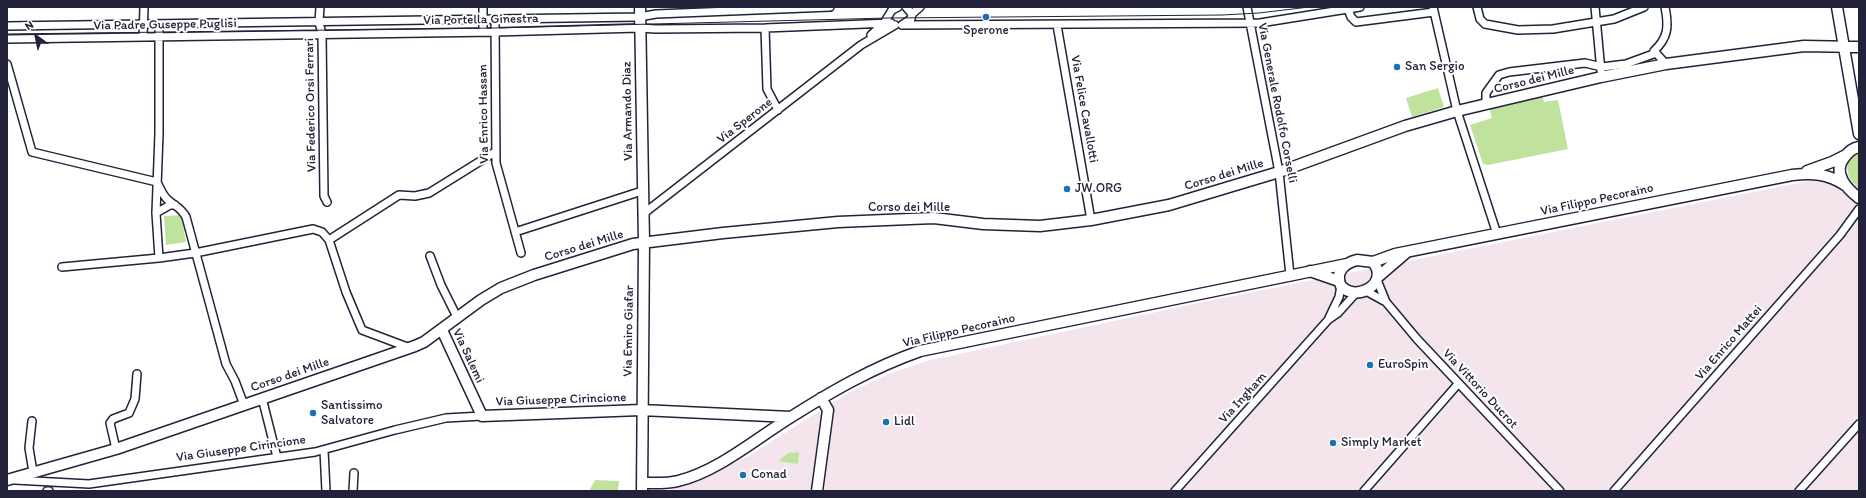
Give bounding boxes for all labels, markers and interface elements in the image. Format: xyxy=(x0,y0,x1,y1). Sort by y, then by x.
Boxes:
street label: Via Portella Ginestra xyxy=(423,11,539,29)
marker: Sperone xyxy=(981,12,991,22)
north arrow xyxy=(16,16,56,56)
street label: Via Padre Guseppe Puglisi xyxy=(93,16,237,34)
text: N xyxy=(23,18,36,33)
street label: Via Generale Rodolfo Corselli xyxy=(1254,22,1300,184)
place label: Sperone xyxy=(963,23,1009,39)
street label: Via Federico Orsi Ferrari xyxy=(302,38,320,172)
street label: Via Felice Cavallotti xyxy=(1067,54,1101,164)
place label: San Sergio xyxy=(1405,59,1465,75)
street label: Via Armando Diaz xyxy=(619,61,637,161)
marker: San Sergio xyxy=(1392,62,1402,72)
street label: Corso dei Mille xyxy=(1492,62,1576,98)
street label: Via Enrico Hassan xyxy=(475,64,493,164)
street label: Via Sperone xyxy=(714,95,776,147)
street label: Corso dei Mille xyxy=(1182,156,1266,194)
street label: Via Filippo Pecoraino xyxy=(1539,180,1655,220)
place label: JW.ORG xyxy=(1075,181,1122,197)
marker: JW.ORG xyxy=(1062,184,1072,194)
street label: Corso dei Mille xyxy=(868,200,950,216)
street label: Corso dei Mille xyxy=(542,227,626,265)
street label: Via Emiro Giafar xyxy=(620,285,638,377)
street label: Via Enrico Mattei xyxy=(1692,302,1766,384)
street label: Via Filippo Pecoraino xyxy=(901,310,1017,352)
street label: Via Salemi xyxy=(449,326,487,386)
street label: Via Vittorio Ducrot xyxy=(1439,346,1521,432)
street label: Corso dei Mille xyxy=(249,354,331,396)
place label: EuroSpin xyxy=(1378,357,1428,373)
marker: EuroSpin xyxy=(1365,360,1375,370)
street label: Via Ingham xyxy=(1216,369,1270,427)
street label: Via Giuseppe Cirincione xyxy=(495,390,627,410)
place label: Santissimo Salvatore xyxy=(321,398,383,429)
marker: Santissimo Salvatore xyxy=(308,408,318,418)
place label: Lidl xyxy=(894,414,915,430)
marker: Lidl xyxy=(881,417,891,427)
street label: Via Giuseppe Cirincione xyxy=(175,432,307,466)
place label: Simply Market xyxy=(1341,435,1422,451)
marker: Simply Market xyxy=(1328,438,1338,448)
place label: Conad xyxy=(751,467,787,483)
marker: Conad xyxy=(738,470,748,480)

